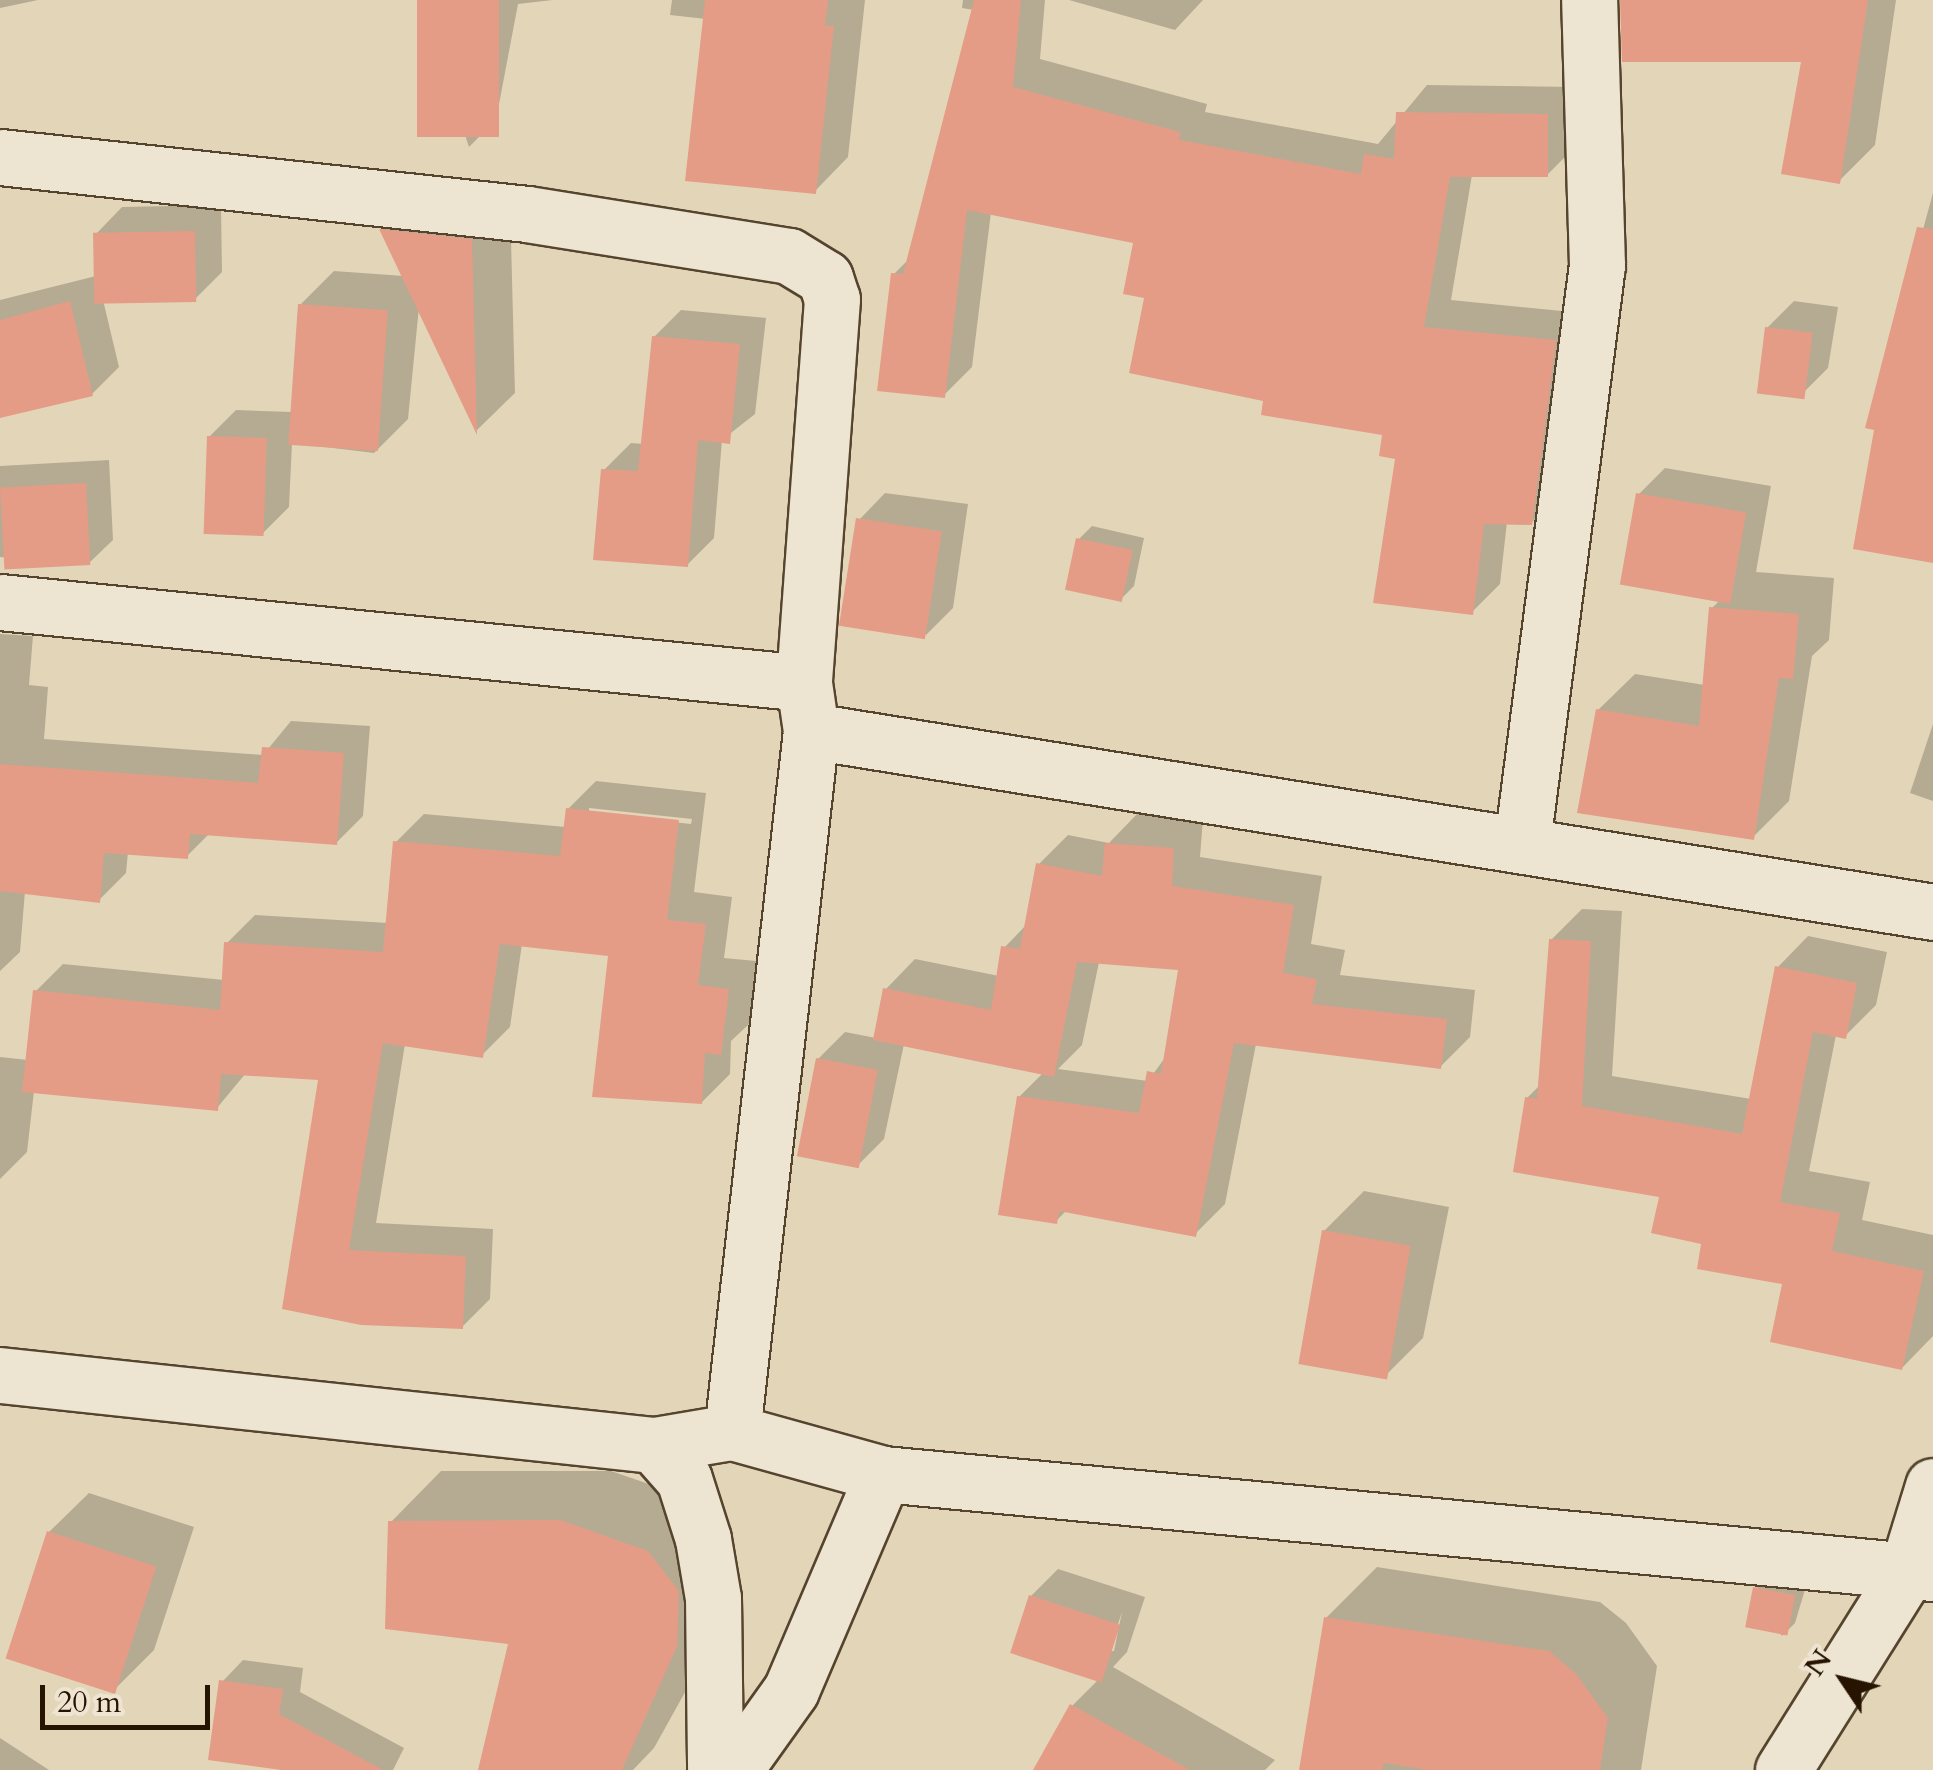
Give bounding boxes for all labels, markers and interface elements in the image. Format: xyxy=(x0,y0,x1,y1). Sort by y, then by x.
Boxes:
north arrow xyxy=(1793,1630,1893,1730)
text: N xyxy=(1796,1642,1841,1684)
scale bar xyxy=(45,1665,215,1727)
text: 20 m xyxy=(57,1682,121,1723)

